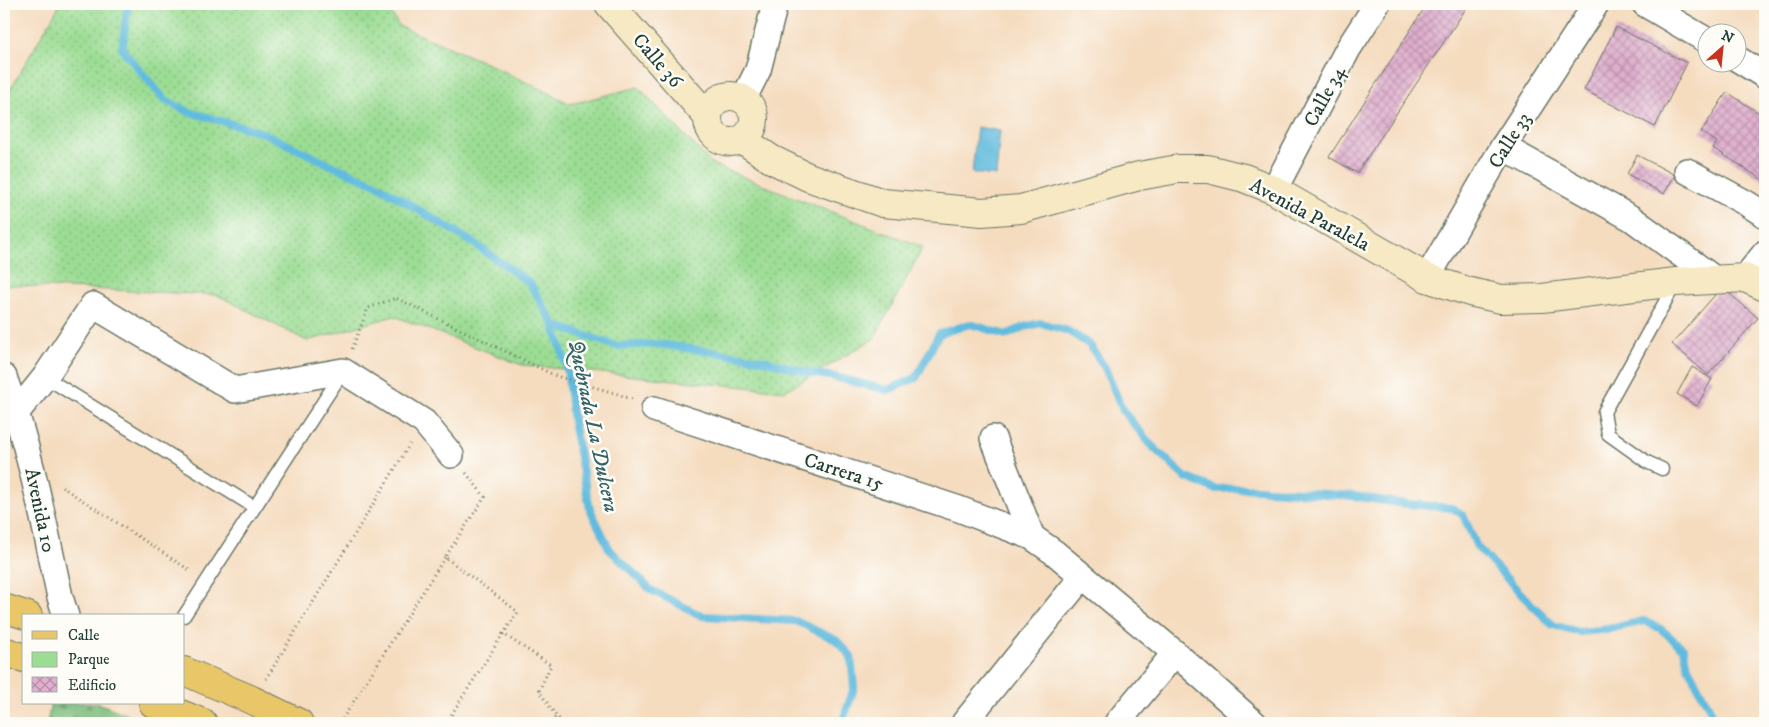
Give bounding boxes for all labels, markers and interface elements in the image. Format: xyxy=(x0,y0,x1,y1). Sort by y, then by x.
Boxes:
north arrow xyxy=(1696,22,1746,72)
text: N xyxy=(1718,27,1737,48)
street label: Calle 36 xyxy=(626,29,688,94)
street label: Calle 34 xyxy=(1299,62,1352,131)
street label: Calle 33 xyxy=(1483,108,1537,173)
street label: Avenida Paralela xyxy=(1245,173,1374,258)
water label: Quebrada La Dulcera xyxy=(562,338,624,515)
street label: Carrera 15 xyxy=(801,448,887,497)
street label: Avenida 10 xyxy=(18,466,61,555)
legend xyxy=(22,614,185,704)
text: Calle xyxy=(68,626,100,645)
text: Parque xyxy=(68,650,109,669)
text: Edificio xyxy=(68,676,116,695)

